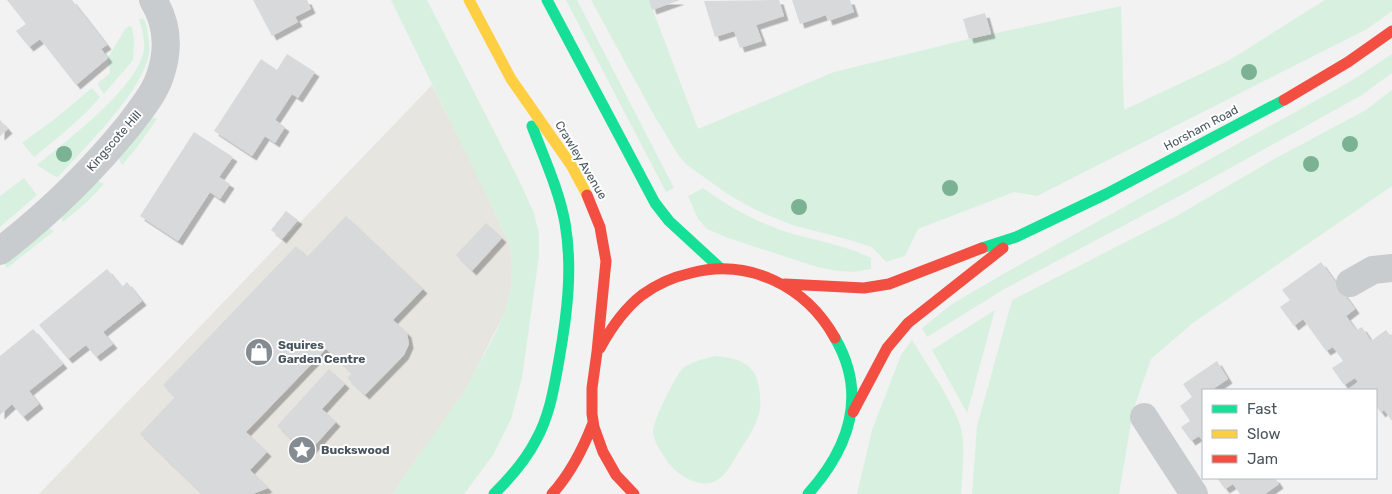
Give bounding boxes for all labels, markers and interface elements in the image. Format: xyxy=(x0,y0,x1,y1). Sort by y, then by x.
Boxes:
street label: Horsham Road xyxy=(1161,103,1241,153)
street label: Kingscote Hill xyxy=(84,108,144,174)
street label: Crawley Avenue xyxy=(552,118,610,202)
shop icon: Squires Garden Centre xyxy=(244,337,274,367)
place label: Squires Garden Centre xyxy=(278,338,365,366)
legend xyxy=(1202,389,1377,479)
text: Fast xyxy=(1247,400,1277,418)
text: Slow xyxy=(1247,425,1280,443)
place icon: Buckswood xyxy=(287,435,317,465)
place label: Buckswood xyxy=(321,443,390,457)
text: Jam xyxy=(1247,450,1278,468)

